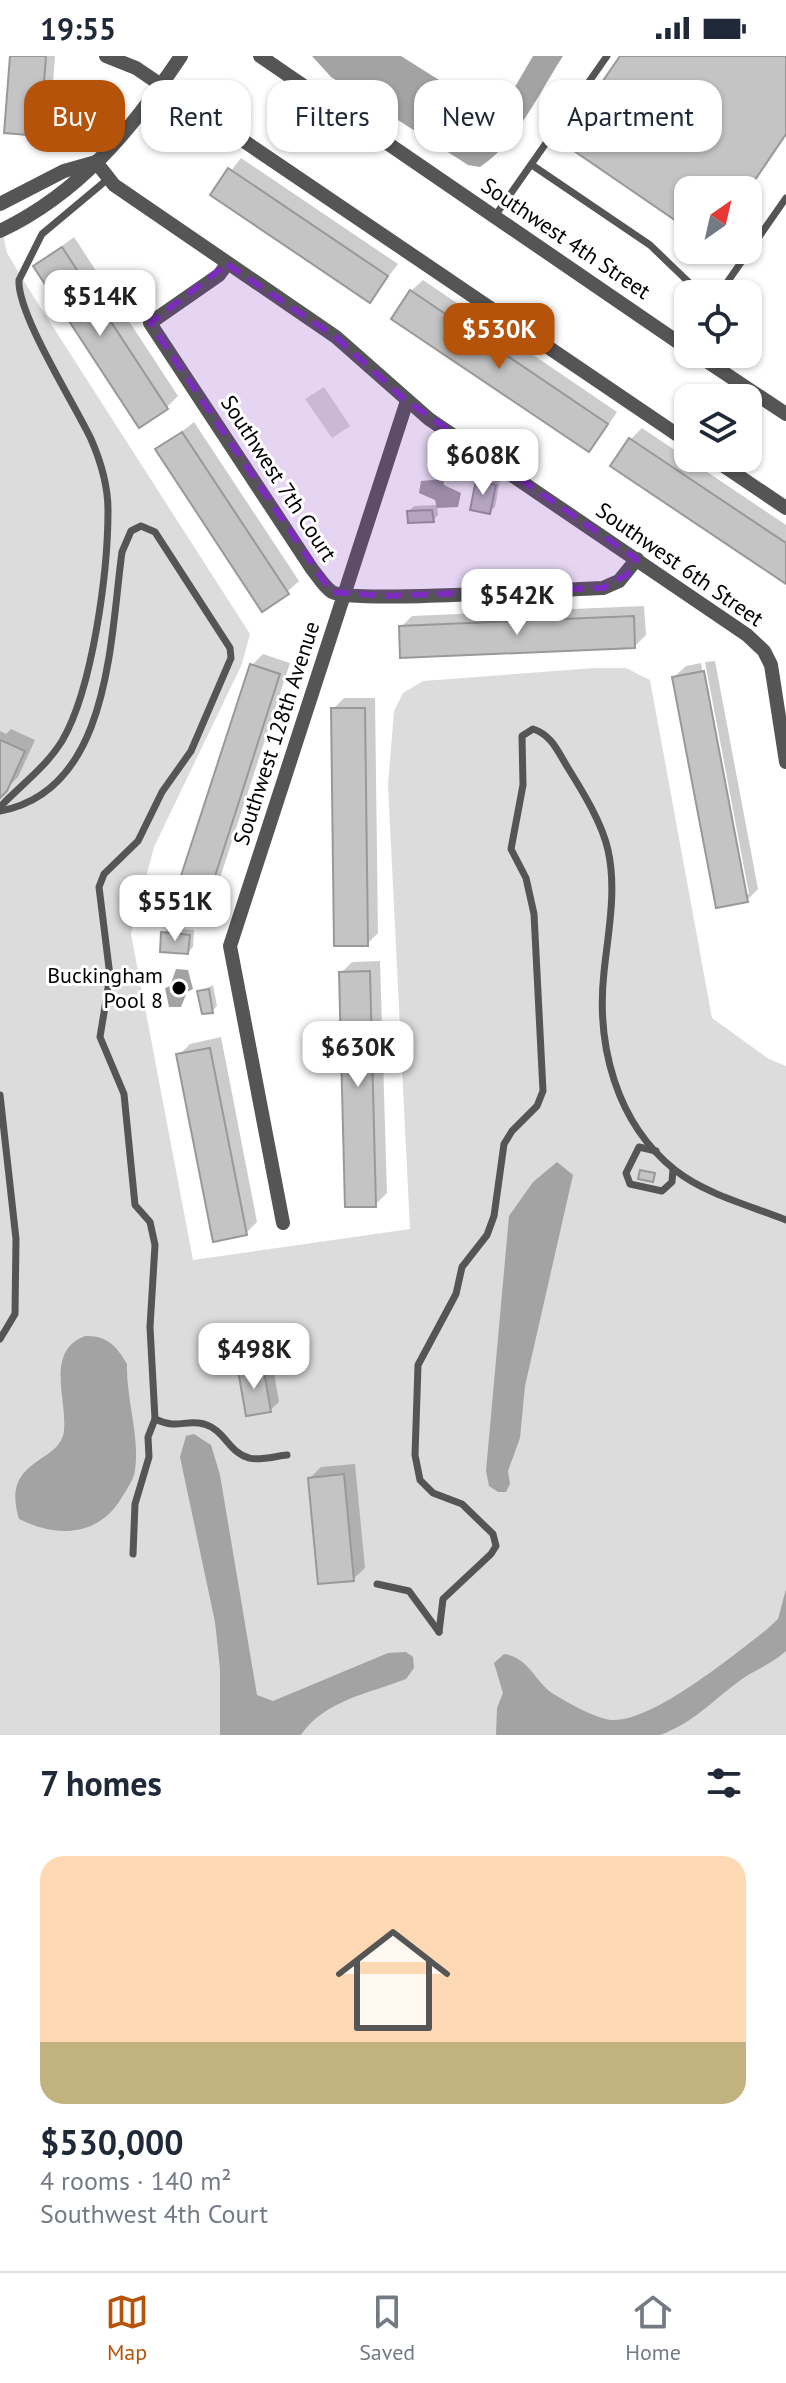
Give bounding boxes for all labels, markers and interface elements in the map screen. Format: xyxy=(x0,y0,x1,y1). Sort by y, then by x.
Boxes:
text: 19:55 xyxy=(40,9,116,48)
chip: Buy xyxy=(24,80,125,152)
chip: Rent xyxy=(141,80,251,152)
chip: Filters xyxy=(267,80,398,152)
chip: New xyxy=(414,80,523,152)
chip: Apartment xyxy=(539,80,722,152)
street label: Southwest 4th Street xyxy=(476,171,656,305)
north arrow xyxy=(674,176,762,264)
map controls xyxy=(674,176,762,472)
pin: $514K xyxy=(44,270,156,338)
text: $514K xyxy=(62,279,138,312)
button: locate xyxy=(674,280,762,368)
pin: $530K xyxy=(443,303,555,371)
text: $530K xyxy=(461,312,537,345)
button: layers xyxy=(674,384,762,472)
street label: Southwest 7th Court xyxy=(215,390,343,567)
pin: $608K xyxy=(427,429,539,497)
text: $608K xyxy=(445,438,521,471)
street label: Southwest 6th Street xyxy=(591,496,770,633)
pin: $542K xyxy=(461,569,573,637)
text: $542K xyxy=(479,578,555,611)
street label: Southwest 128th Avenue xyxy=(227,617,325,849)
pin: $551K xyxy=(119,875,231,943)
text: $551K xyxy=(137,884,213,917)
place label: Buckingham Pool 8 xyxy=(47,961,163,1014)
marker: Buckingham Pool 8 xyxy=(170,979,188,997)
pin: $630K xyxy=(302,1021,414,1089)
text: $630K xyxy=(320,1030,396,1063)
pin: $498K xyxy=(198,1323,310,1391)
text: $498K xyxy=(216,1332,292,1365)
text: 7 homes xyxy=(40,1761,162,1805)
icon: filters xyxy=(702,1761,746,1805)
icon: home xyxy=(321,1908,465,2052)
text: $530,000 xyxy=(40,2120,184,2164)
text: 4 rooms · 140 m² xyxy=(40,2164,232,2197)
text: Southwest 4th Court xyxy=(40,2197,268,2230)
tab: Map xyxy=(105,2290,149,2366)
tab: Saved xyxy=(359,2290,415,2366)
tab: Home xyxy=(625,2290,681,2366)

